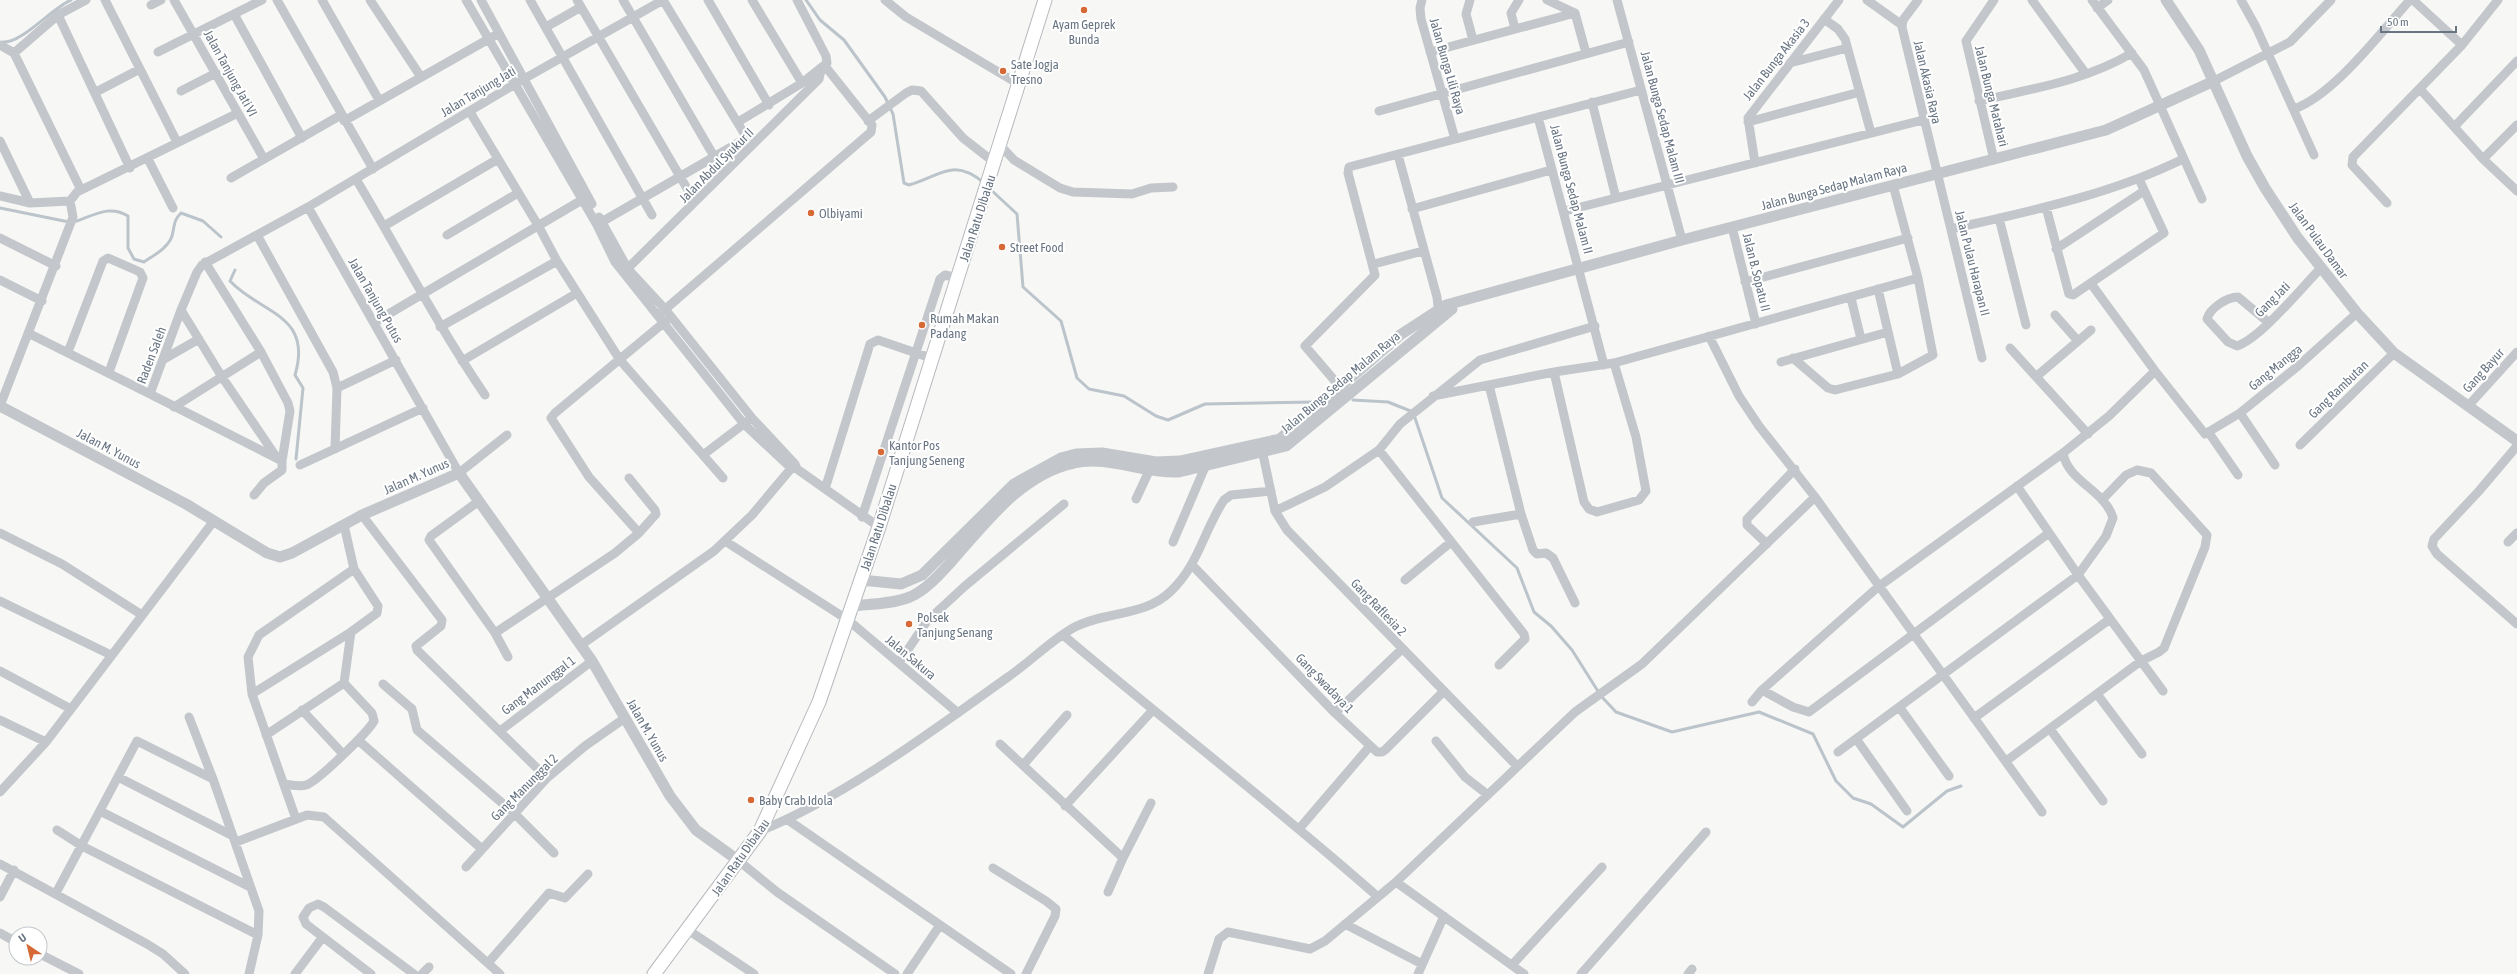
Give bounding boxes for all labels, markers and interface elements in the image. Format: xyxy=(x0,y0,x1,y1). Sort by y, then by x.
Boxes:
marker: Ayam Geprek Bunda xyxy=(1079,5,1089,15)
scale bar xyxy=(2381,8,2456,34)
text: 50 m xyxy=(2387,15,2409,29)
street label: Jalan Bunga Lili Raya xyxy=(1427,16,1468,116)
street label: Jalan Bunga Akasia 3 xyxy=(1740,16,1813,103)
place label: Ayam Geprek Bunda xyxy=(1052,17,1116,47)
street label: Jalan Tanjung Jati VI xyxy=(201,28,260,119)
street label: Jalan Akasia Raya xyxy=(1911,39,1944,125)
street label: Jalan Bunga Matahari xyxy=(1972,44,2011,148)
street label: Jalan Bunga Sedap Malam III xyxy=(1638,49,1687,185)
place label: Sate Jogja Tresno xyxy=(1011,57,1059,87)
street label: Jalan Tanjung Jati xyxy=(438,63,518,120)
marker: Sate Jogja Tresno xyxy=(998,66,1008,76)
street label: Jalan Bunga Sedap Malam II xyxy=(1547,123,1596,255)
street label: Jalan Abdul Syukur II xyxy=(676,125,757,206)
street label: Jalan Bunga Sedap Malam Raya xyxy=(1760,160,1909,213)
street label: Jalan Ratu Dibalau xyxy=(956,173,999,263)
street label: Jalan Pulau Damar xyxy=(2286,199,2351,281)
place label: Olbiyami xyxy=(819,206,863,221)
marker: Olbiyami xyxy=(806,208,816,218)
street label: Jalan Pulau Harapan II xyxy=(1952,209,1993,317)
street label: Jalan B. Sopatu II xyxy=(1740,231,1773,313)
place label: Street Food xyxy=(1010,240,1064,255)
marker: Street Food xyxy=(997,242,1007,252)
street label: Jalan Tanjung Putus xyxy=(345,255,406,346)
street label: Gang Jati xyxy=(2252,279,2293,320)
place label: Rumah Makan Padang xyxy=(930,311,999,341)
marker: Rumah Makan Padang xyxy=(917,320,927,330)
street label: Raden Saleh xyxy=(134,325,169,386)
street label: Jalan Bunga Sedap Malam Raya xyxy=(1278,328,1403,436)
street label: Gang Mangga xyxy=(2246,341,2305,393)
street label: Gang Bayur xyxy=(2460,345,2507,396)
street label: Gang Rambutan xyxy=(2305,357,2371,422)
street label: Jalan M. Yunus xyxy=(74,425,143,472)
place label: Kantor Pos Tanjung Seneng xyxy=(889,438,965,468)
marker: Kantor Pos Tanjung Seneng xyxy=(876,447,886,457)
street label: Jalan M. Yunus xyxy=(381,455,452,498)
street label: Jalan Ratu Dibalau xyxy=(857,482,900,572)
street label: Gang Raflesia 2 xyxy=(1348,576,1410,639)
place label: Polsek Tanjung Senang xyxy=(917,610,993,640)
marker: Polsek Tanjung Senang xyxy=(904,619,914,629)
street label: Jalan Sakura xyxy=(883,632,939,683)
street label: Gang Swadaya 1 xyxy=(1293,650,1357,716)
street label: Gang Manunggal 1 xyxy=(499,653,578,718)
street label: Jalan M. Yunus xyxy=(624,696,672,765)
street label: Gang Manunggal 2 xyxy=(488,751,561,824)
place label: Baby Crab Idola xyxy=(759,793,833,808)
marker: Baby Crab Idola xyxy=(746,795,756,805)
street label: Jalan Ratu Dibalau xyxy=(708,816,772,899)
north arrow xyxy=(8,926,48,966)
text: U xyxy=(16,931,28,945)

